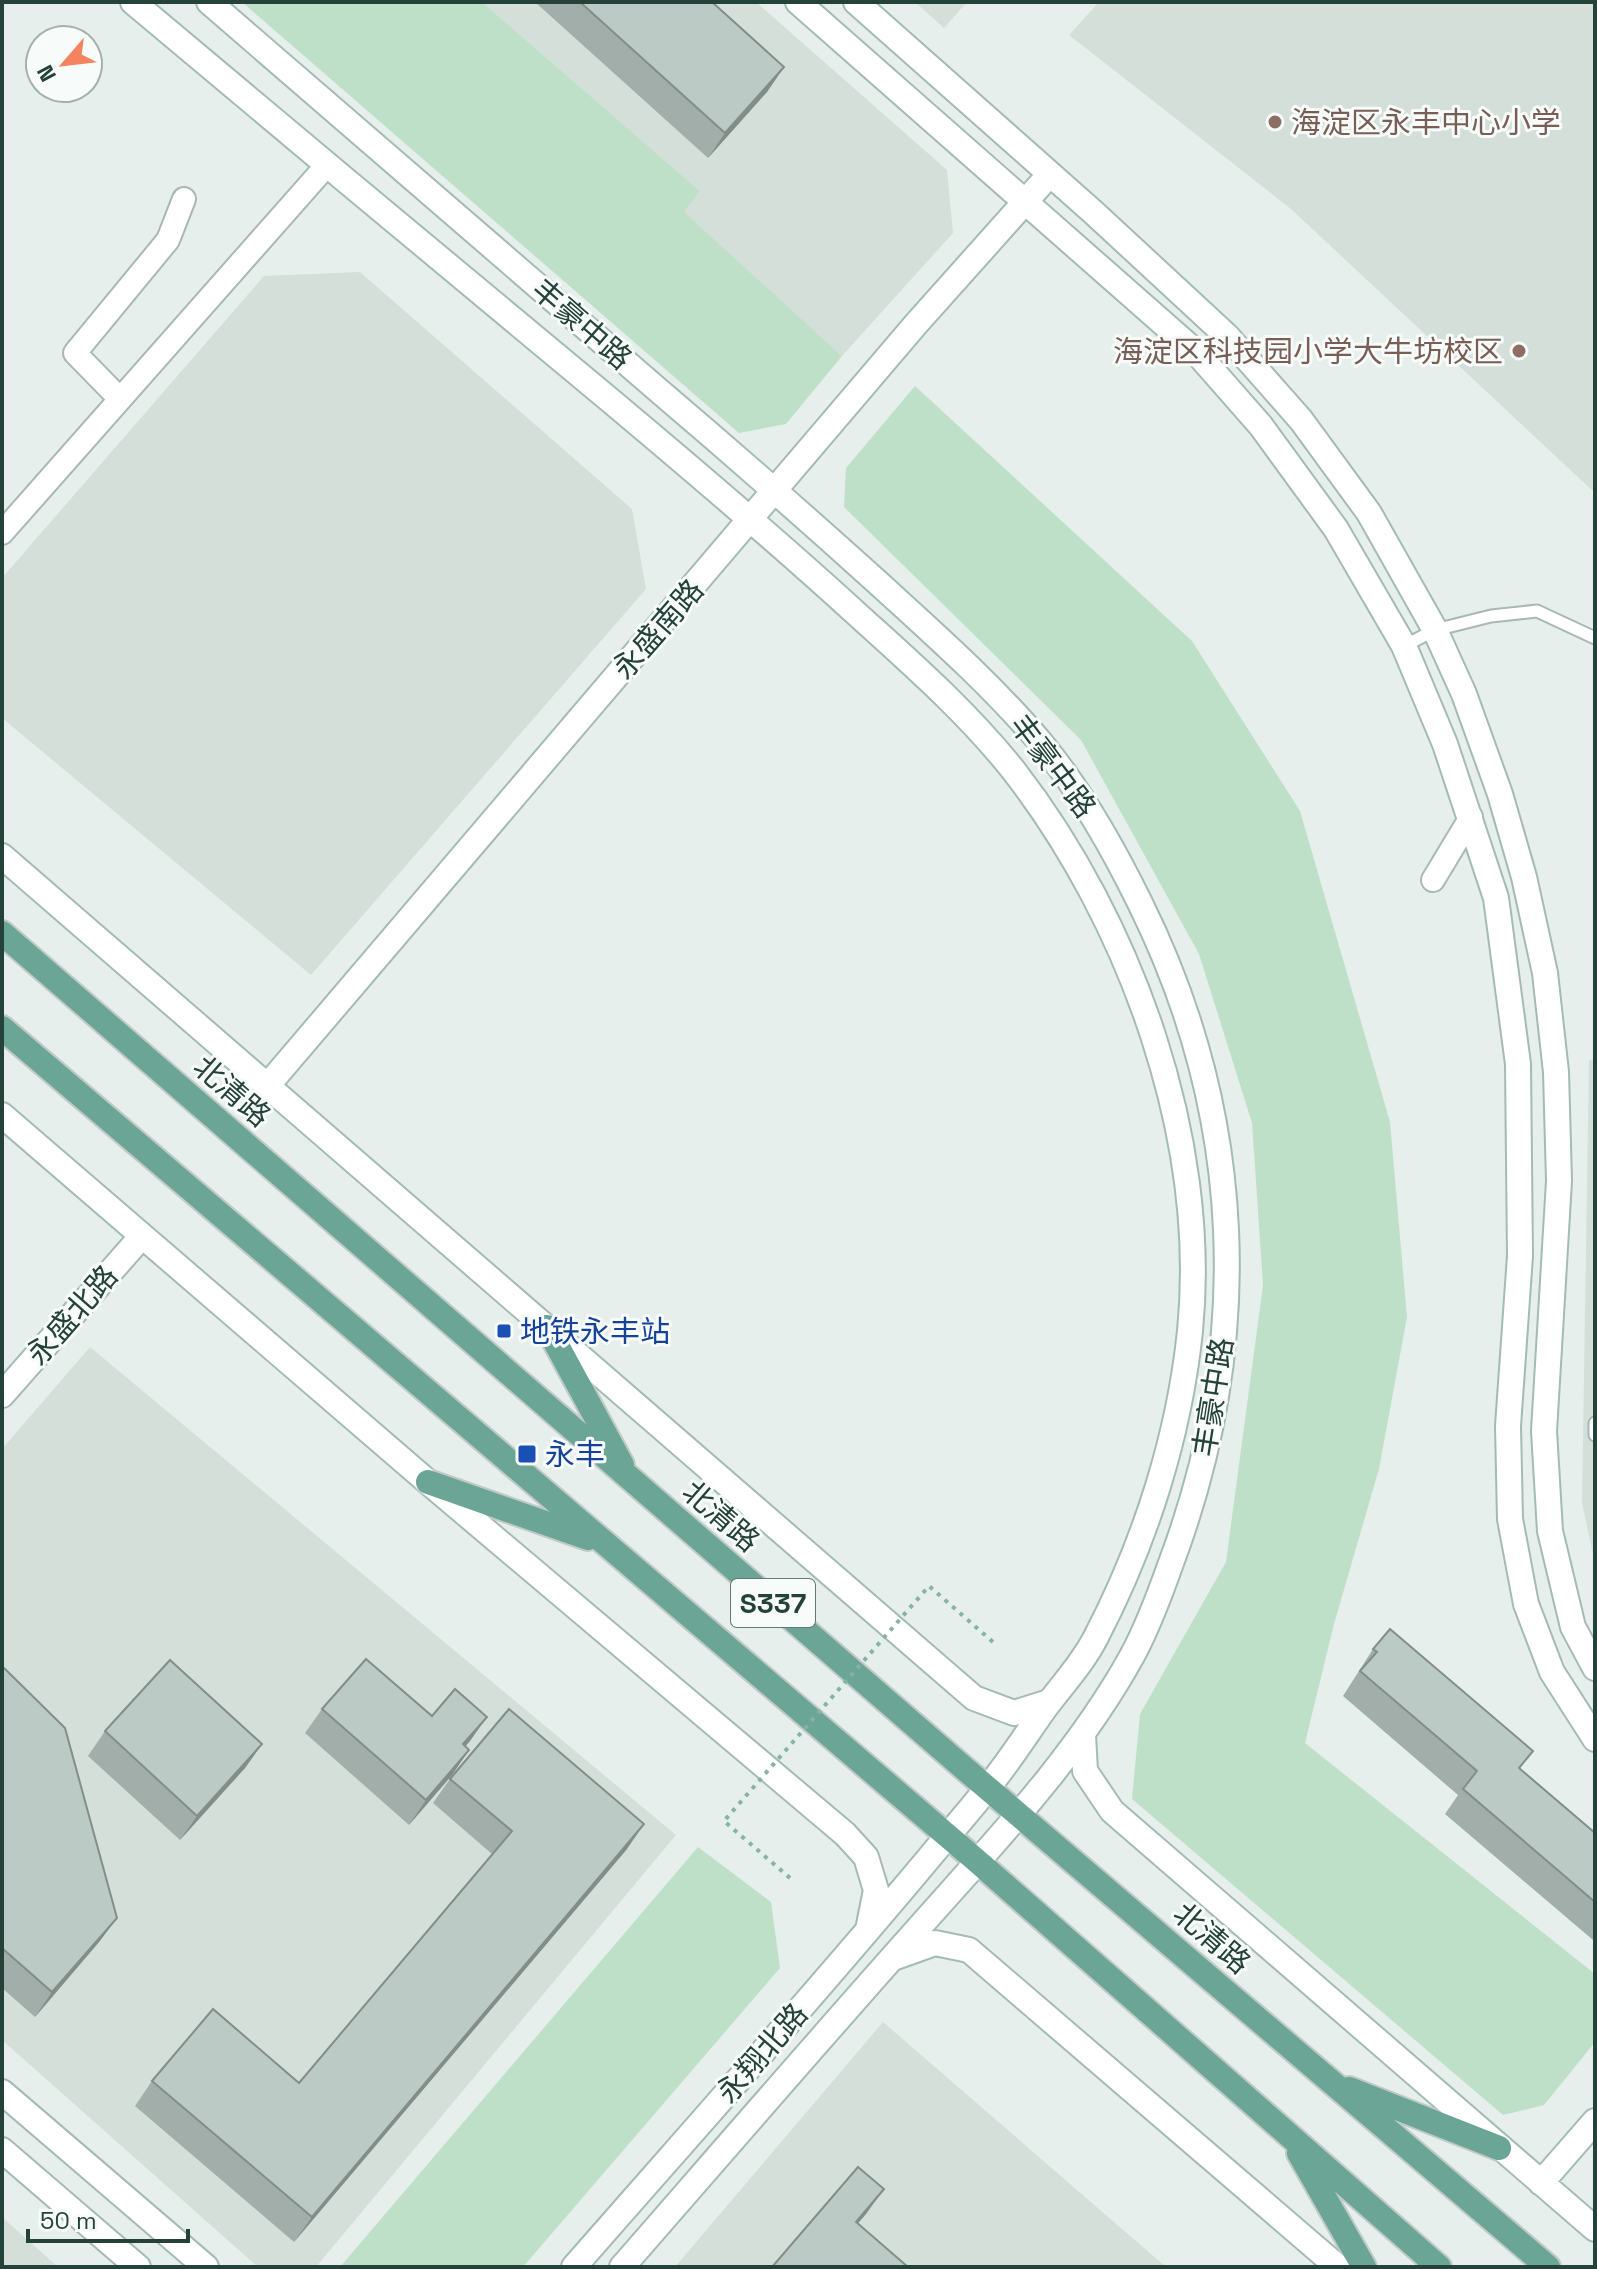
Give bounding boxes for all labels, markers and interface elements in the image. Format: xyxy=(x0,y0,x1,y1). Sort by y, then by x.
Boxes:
north arrow xyxy=(24,24,104,104)
text: N xyxy=(31,60,62,86)
place label: 海淀区永丰中心小学 xyxy=(1291,103,1561,142)
marker: 海淀区永丰中心小学 xyxy=(1266,113,1284,131)
street label: 丰豪中路 xyxy=(524,270,640,378)
place label: 海淀区科技园小学大牛坊校区 xyxy=(1113,332,1503,371)
marker: 海淀区科技园小学大牛坊校区 xyxy=(1510,342,1528,360)
street label: 永盛南路 xyxy=(604,571,712,687)
street label: 丰豪中路 xyxy=(1001,706,1105,826)
street label: 北清路 xyxy=(185,1047,279,1135)
street label: 永盛北路 xyxy=(18,1257,126,1373)
place label: 地铁永丰站 xyxy=(520,1312,670,1351)
marker: 地铁永丰站 xyxy=(495,1322,513,1340)
street label: 丰豪中路 xyxy=(1184,1335,1242,1459)
place label: 永丰 xyxy=(545,1435,605,1474)
marker: 永丰 xyxy=(516,1443,538,1465)
street label: 北清路 xyxy=(674,1472,768,1560)
road number: S337 xyxy=(731,1579,815,1627)
street label: 北清路 xyxy=(1165,1894,1259,1982)
street label: 永翔北路 xyxy=(708,1995,816,2111)
scale bar xyxy=(28,2193,188,2243)
text: 50 m xyxy=(40,2205,97,2236)

